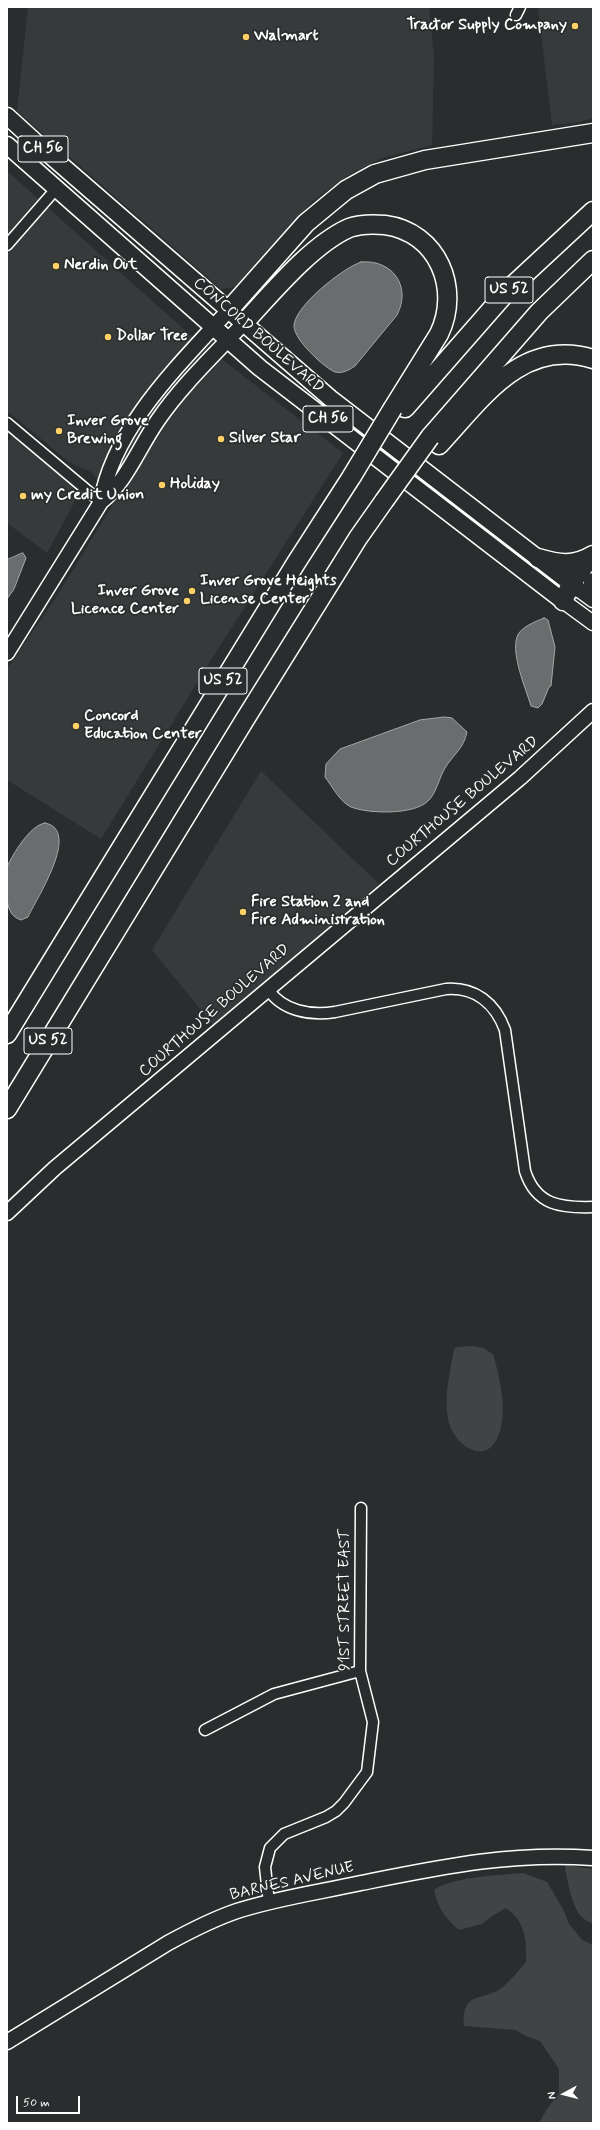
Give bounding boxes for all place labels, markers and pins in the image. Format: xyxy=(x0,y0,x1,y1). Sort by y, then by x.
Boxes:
place label: Tractor Supply Company xyxy=(406,16,567,36)
marker: Tractor Supply Company xyxy=(570,21,580,31)
place label: Walmart xyxy=(254,27,319,47)
marker: Walmart xyxy=(241,32,251,42)
place label: Nerdin Out xyxy=(64,256,137,276)
marker: Nerdin Out xyxy=(51,261,61,271)
place label: Dollar Tree xyxy=(116,327,188,347)
marker: Dollar Tree xyxy=(103,332,113,342)
place label: Inver Grove Brewing xyxy=(67,412,149,450)
marker: Inver Grove Brewing xyxy=(54,426,64,436)
place label: Silver Star xyxy=(229,429,301,449)
marker: Silver Star xyxy=(216,434,226,444)
place label: Holiday xyxy=(170,475,220,495)
marker: Holiday xyxy=(157,480,167,490)
place label: my Credit Union xyxy=(31,486,144,506)
marker: my Credit Union xyxy=(18,491,28,501)
place label: Inver Grove Heights License Center xyxy=(200,572,336,610)
place label: Inver Grove Licence Center xyxy=(71,582,179,620)
marker: Inver Grove Heights License Center xyxy=(187,586,197,596)
marker: Inver Grove Licence Center xyxy=(182,596,192,606)
place label: Concord Education Center xyxy=(84,707,202,745)
marker: Concord Education Center xyxy=(71,721,81,731)
place label: Fire Station 2 and Fire Administration xyxy=(251,893,385,931)
marker: Fire Station 2 and Fire Administration xyxy=(238,907,248,917)

